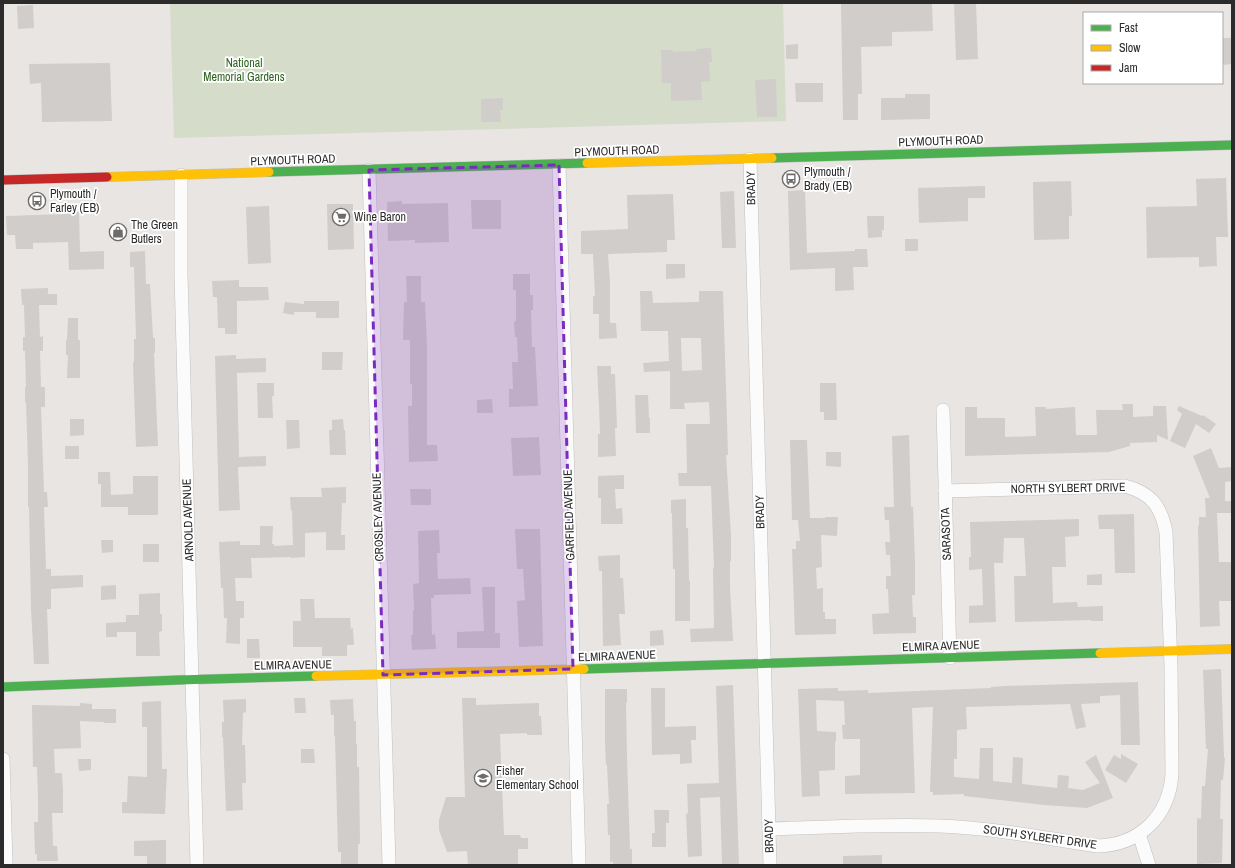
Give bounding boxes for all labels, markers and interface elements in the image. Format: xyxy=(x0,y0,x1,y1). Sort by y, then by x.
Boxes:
legend xyxy=(1083,12,1223,84)
text: Fast xyxy=(1119,20,1138,36)
text: Slow xyxy=(1119,40,1141,56)
park label: National Memorial Gardens xyxy=(203,55,285,85)
text: Jam xyxy=(1119,60,1138,76)
street label: PLYMOUTH ROAD xyxy=(898,132,984,150)
street label: PLYMOUTH ROAD xyxy=(574,142,660,160)
street label: PLYMOUTH ROAD xyxy=(250,151,336,169)
place label: Plymouth / Brady (EB) xyxy=(804,164,852,194)
bus stop icon: Plymouth / Brady (EB) xyxy=(781,169,801,189)
street label: BRADY xyxy=(743,170,759,205)
place label: Plymouth / Farley (EB) xyxy=(50,186,99,216)
bus stop icon: Plymouth / Farley (EB) xyxy=(27,191,47,211)
supermarket icon: Wine Baron xyxy=(331,207,351,227)
place label: Wine Baron xyxy=(354,209,406,225)
place label: The Green Butlers xyxy=(131,217,178,247)
shop icon: The Green Butlers xyxy=(108,222,128,242)
street label: GARFIELD AVENUE xyxy=(559,469,579,561)
street label: CROSLEY AVENUE xyxy=(368,472,388,562)
street label: ARNOLD AVENUE xyxy=(179,478,197,563)
street label: NORTH SYLBERT DRIVE xyxy=(1010,479,1126,497)
street label: BRADY xyxy=(751,494,769,529)
street label: SARASOTA xyxy=(937,507,955,561)
street label: ELMIRA AVENUE xyxy=(902,637,980,655)
street label: ELMIRA AVENUE xyxy=(578,647,656,665)
street label: ELMIRA AVENUE xyxy=(254,656,332,674)
place label: Fisher Elementary School xyxy=(496,763,579,793)
school or university icon: Fisher Elementary School xyxy=(473,768,493,788)
street label: BRADY xyxy=(760,818,778,853)
street label: SOUTH SYLBERT DRIVE xyxy=(982,821,1098,853)

